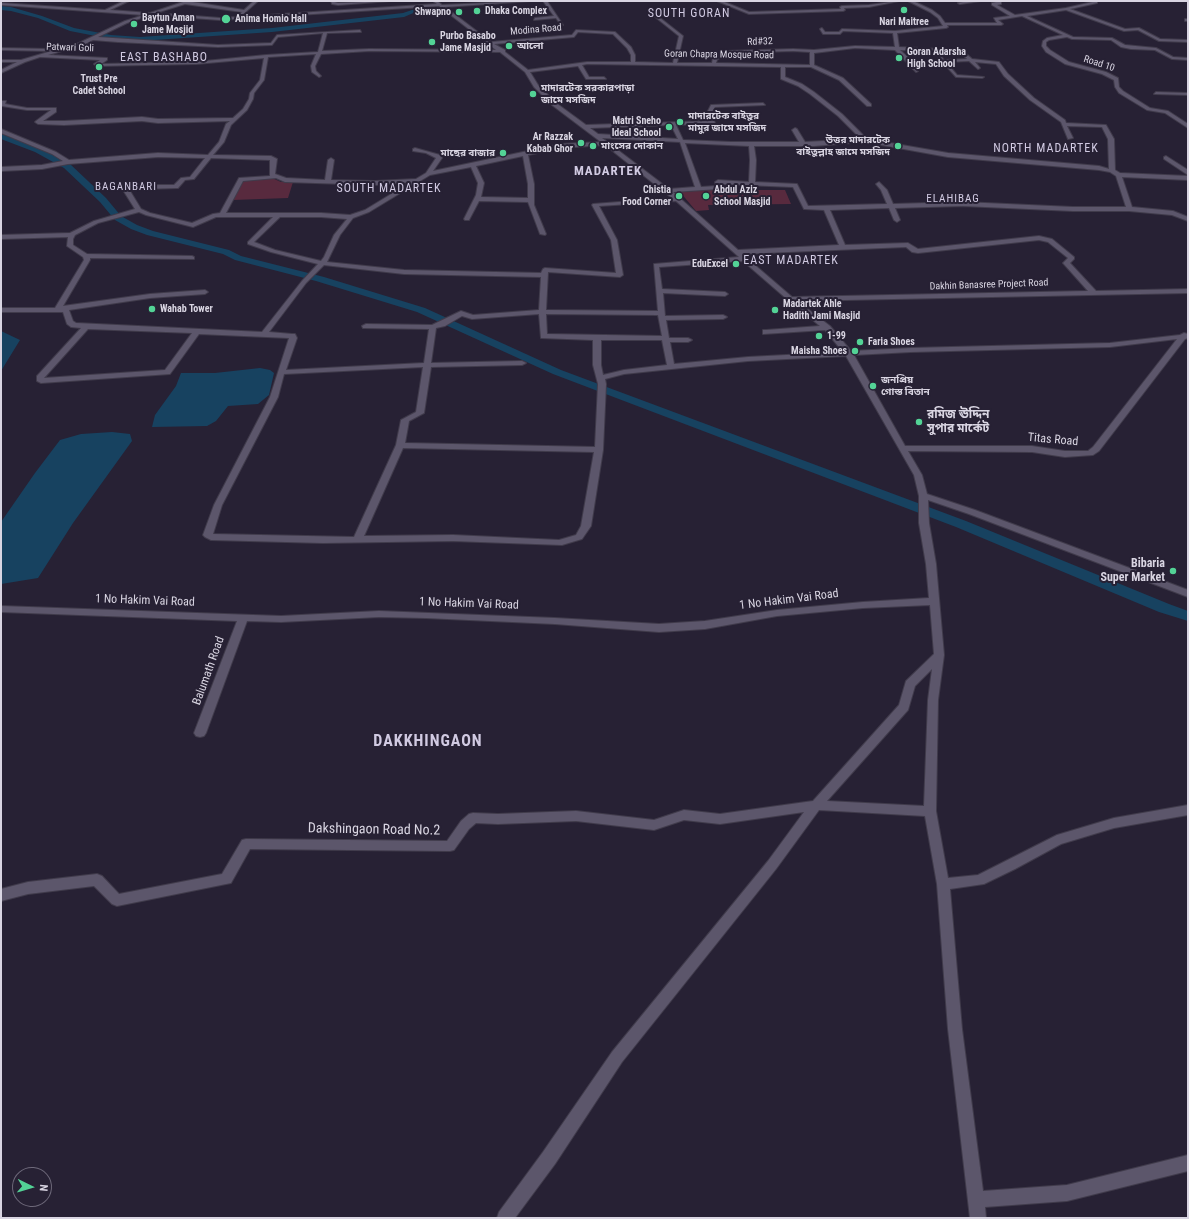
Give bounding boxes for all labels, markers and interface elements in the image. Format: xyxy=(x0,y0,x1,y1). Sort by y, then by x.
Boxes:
place label: Dhaka Complex xyxy=(485,5,547,17)
marker: Nari Maitree xyxy=(899,5,909,15)
place label: Shwapno xyxy=(415,6,451,18)
marker: Dhaka Complex xyxy=(472,6,482,16)
marker: Shwapno xyxy=(454,7,464,17)
district label: SOUTH GORAN xyxy=(648,7,730,21)
place label: Baytun Aman Jame Mosjid xyxy=(142,12,195,36)
marker: Anima Homio Hall xyxy=(220,13,232,25)
place label: Anima Homio Hall xyxy=(235,13,307,25)
place label: Nari Maitree xyxy=(879,16,929,28)
marker: Baytun Aman Jame Mosjid xyxy=(129,19,139,29)
street label: Modina Road xyxy=(510,22,562,38)
place label: Purbo Basabo Jame Masjid xyxy=(440,30,496,54)
street label: Rd#32 xyxy=(747,36,773,48)
marker: Purbo Basabo Jame Masjid xyxy=(427,37,437,47)
place label: আলো xyxy=(517,40,543,52)
street label: Patwari Goli xyxy=(46,41,94,55)
marker: আলো xyxy=(504,41,514,51)
place label: Goran Adarsha High School xyxy=(907,46,966,70)
street label: Goran Chapra Mosque Road xyxy=(664,48,774,62)
district label: EAST BASHABO xyxy=(120,51,208,65)
marker: Goran Adarsha High School xyxy=(894,53,904,63)
street label: Road 10 xyxy=(1082,53,1116,75)
marker: Trust Pre Cadet School xyxy=(94,62,104,72)
place label: Trust Pre Cadet School xyxy=(73,73,125,96)
place label: মাদারটেক সরকারপাড়া জামে মসজিদ xyxy=(541,82,634,106)
marker: মাদারটেক সরকারপাড়া জামে মসজিদ xyxy=(528,89,538,99)
place label: মাদারটেক বাইতুর মামুর জামে মসজিদ xyxy=(688,110,766,134)
place label: Matri Sneho Ideal School xyxy=(612,115,661,138)
marker: মাদারটেক বাইতুর মামুর জামে মসজিদ xyxy=(675,117,685,127)
marker: Matri Sneho Ideal School xyxy=(664,122,674,132)
place label: Ar Razzak Kabab Ghor xyxy=(527,131,573,154)
place label: উত্তর মাদারটেক বাইতুল্লাহ জামে মসজিদ xyxy=(796,134,890,158)
marker: Ar Razzak Kabab Ghor xyxy=(576,138,586,148)
place label: মাংসের দোকান xyxy=(601,140,663,152)
marker: মাংসের দোকান xyxy=(588,141,598,151)
marker: উত্তর মাদারটেক বাইতুল্লাহ জামে মসজিদ xyxy=(893,141,903,151)
district label: NORTH MADARTEK xyxy=(993,142,1099,156)
place label: মাছের বাজার xyxy=(440,147,495,159)
marker: মাছের বাজার xyxy=(498,148,508,158)
district label: MADARTEK xyxy=(574,164,642,180)
district label: BAGANBARI xyxy=(95,180,157,194)
district label: SOUTH MADARTEK xyxy=(336,182,442,196)
place label: Chistia Food Corner xyxy=(622,184,671,208)
place label: Abdul Aziz School Masjid xyxy=(714,184,770,208)
marker: Chistia Food Corner xyxy=(674,191,684,201)
marker: Abdul Aziz School Masjid xyxy=(701,191,711,201)
district label: ELAHIBAG xyxy=(926,192,980,206)
district label: EAST MADARTEK xyxy=(743,254,839,268)
place label: EduExcel xyxy=(692,258,728,270)
marker: EduExcel xyxy=(731,259,741,269)
street label: Dakhin Banasree Project Road xyxy=(929,277,1049,293)
place label: Madartek Ahle Hadith Jami Masjid xyxy=(783,298,860,322)
place label: Wahab Tower xyxy=(160,303,213,315)
marker: Wahab Tower xyxy=(147,304,157,314)
marker: Madartek Ahle Hadith Jami Masjid xyxy=(770,305,780,315)
place label: 1-99 xyxy=(827,330,846,342)
marker: 1-99 xyxy=(814,331,824,341)
place label: Faria Shoes xyxy=(868,336,915,348)
marker: Faria Shoes xyxy=(855,337,865,347)
place label: Maisha Shoes xyxy=(791,345,847,357)
marker: Maisha Shoes xyxy=(850,346,860,356)
place label: জনপ্রিয় গোস্ত বিতান xyxy=(881,374,930,398)
marker: জনপ্রিয় গোস্ত বিতান xyxy=(868,381,878,391)
place label: রমিজ ঊদ্দিন সুপার মার্কেট xyxy=(927,408,989,436)
marker: রমিজ ঊদ্দিন সুপার মার্কেট xyxy=(914,417,924,427)
street label: Titas Road xyxy=(1027,431,1079,449)
place label: Bibaria Super Market xyxy=(1100,557,1165,585)
marker: Bibaria Super Market xyxy=(1168,566,1178,576)
street label: 1 No Hakim Vai Road xyxy=(739,587,839,613)
street label: 1 No Hakim Vai Road xyxy=(95,592,195,610)
street label: 1 No Hakim Vai Road xyxy=(419,595,519,613)
street label: Balumath Road xyxy=(190,635,228,707)
district label: DAKKHINGAON xyxy=(373,732,483,752)
street label: Dakshingaon Road No.2 xyxy=(308,820,440,840)
north arrow xyxy=(12,1167,52,1207)
text: N xyxy=(37,1184,50,1192)

